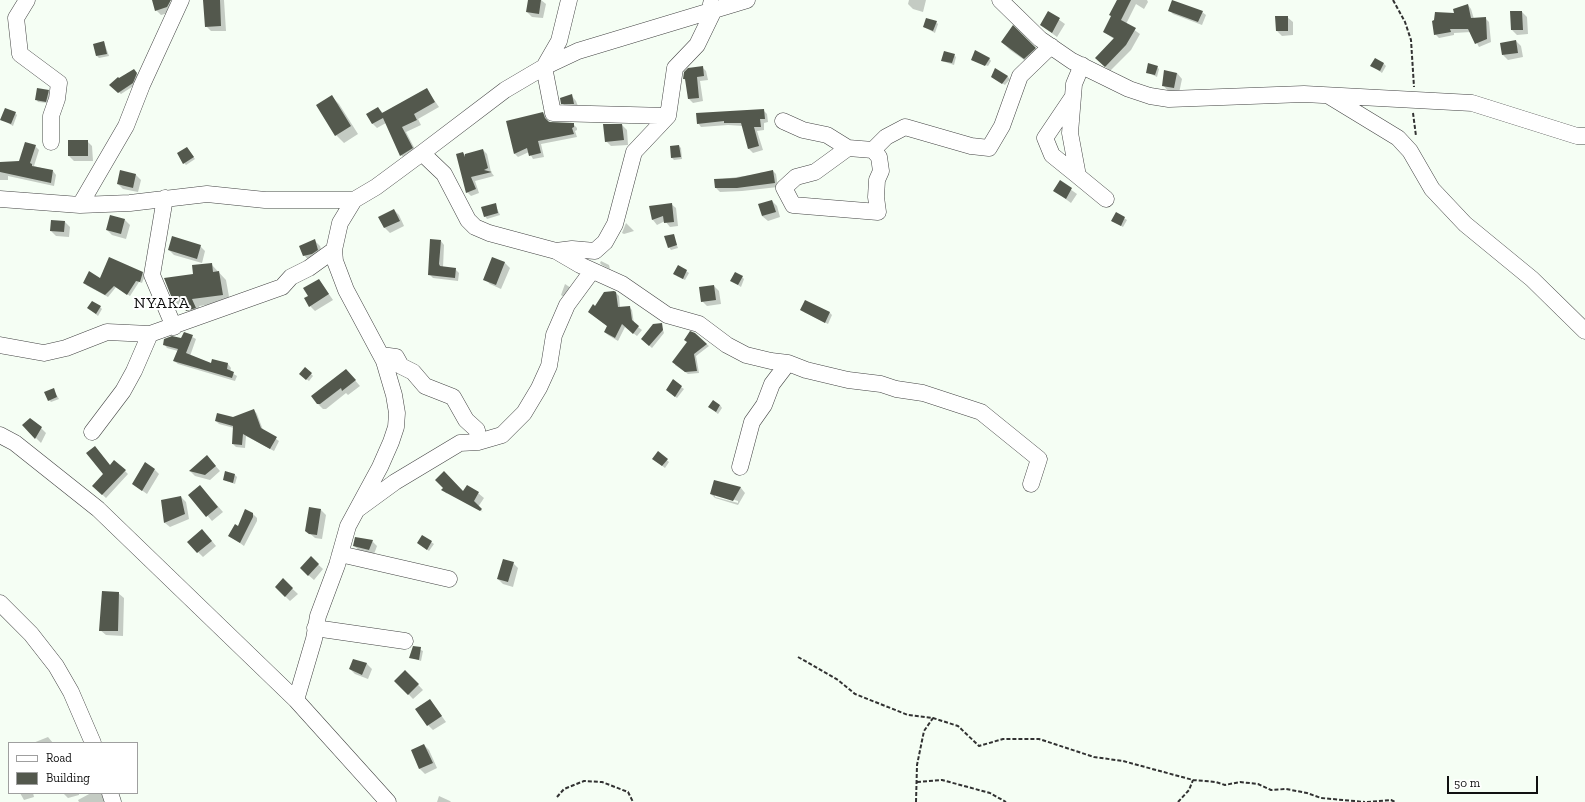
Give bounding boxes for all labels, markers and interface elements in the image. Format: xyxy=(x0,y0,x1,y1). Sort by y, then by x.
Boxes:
district label: NYAKA xyxy=(134,293,190,313)
legend xyxy=(8,742,138,794)
text: Road xyxy=(46,751,72,765)
scale bar xyxy=(1449,768,1540,794)
text: Building xyxy=(46,771,90,785)
text: 50 m xyxy=(1454,776,1480,790)

